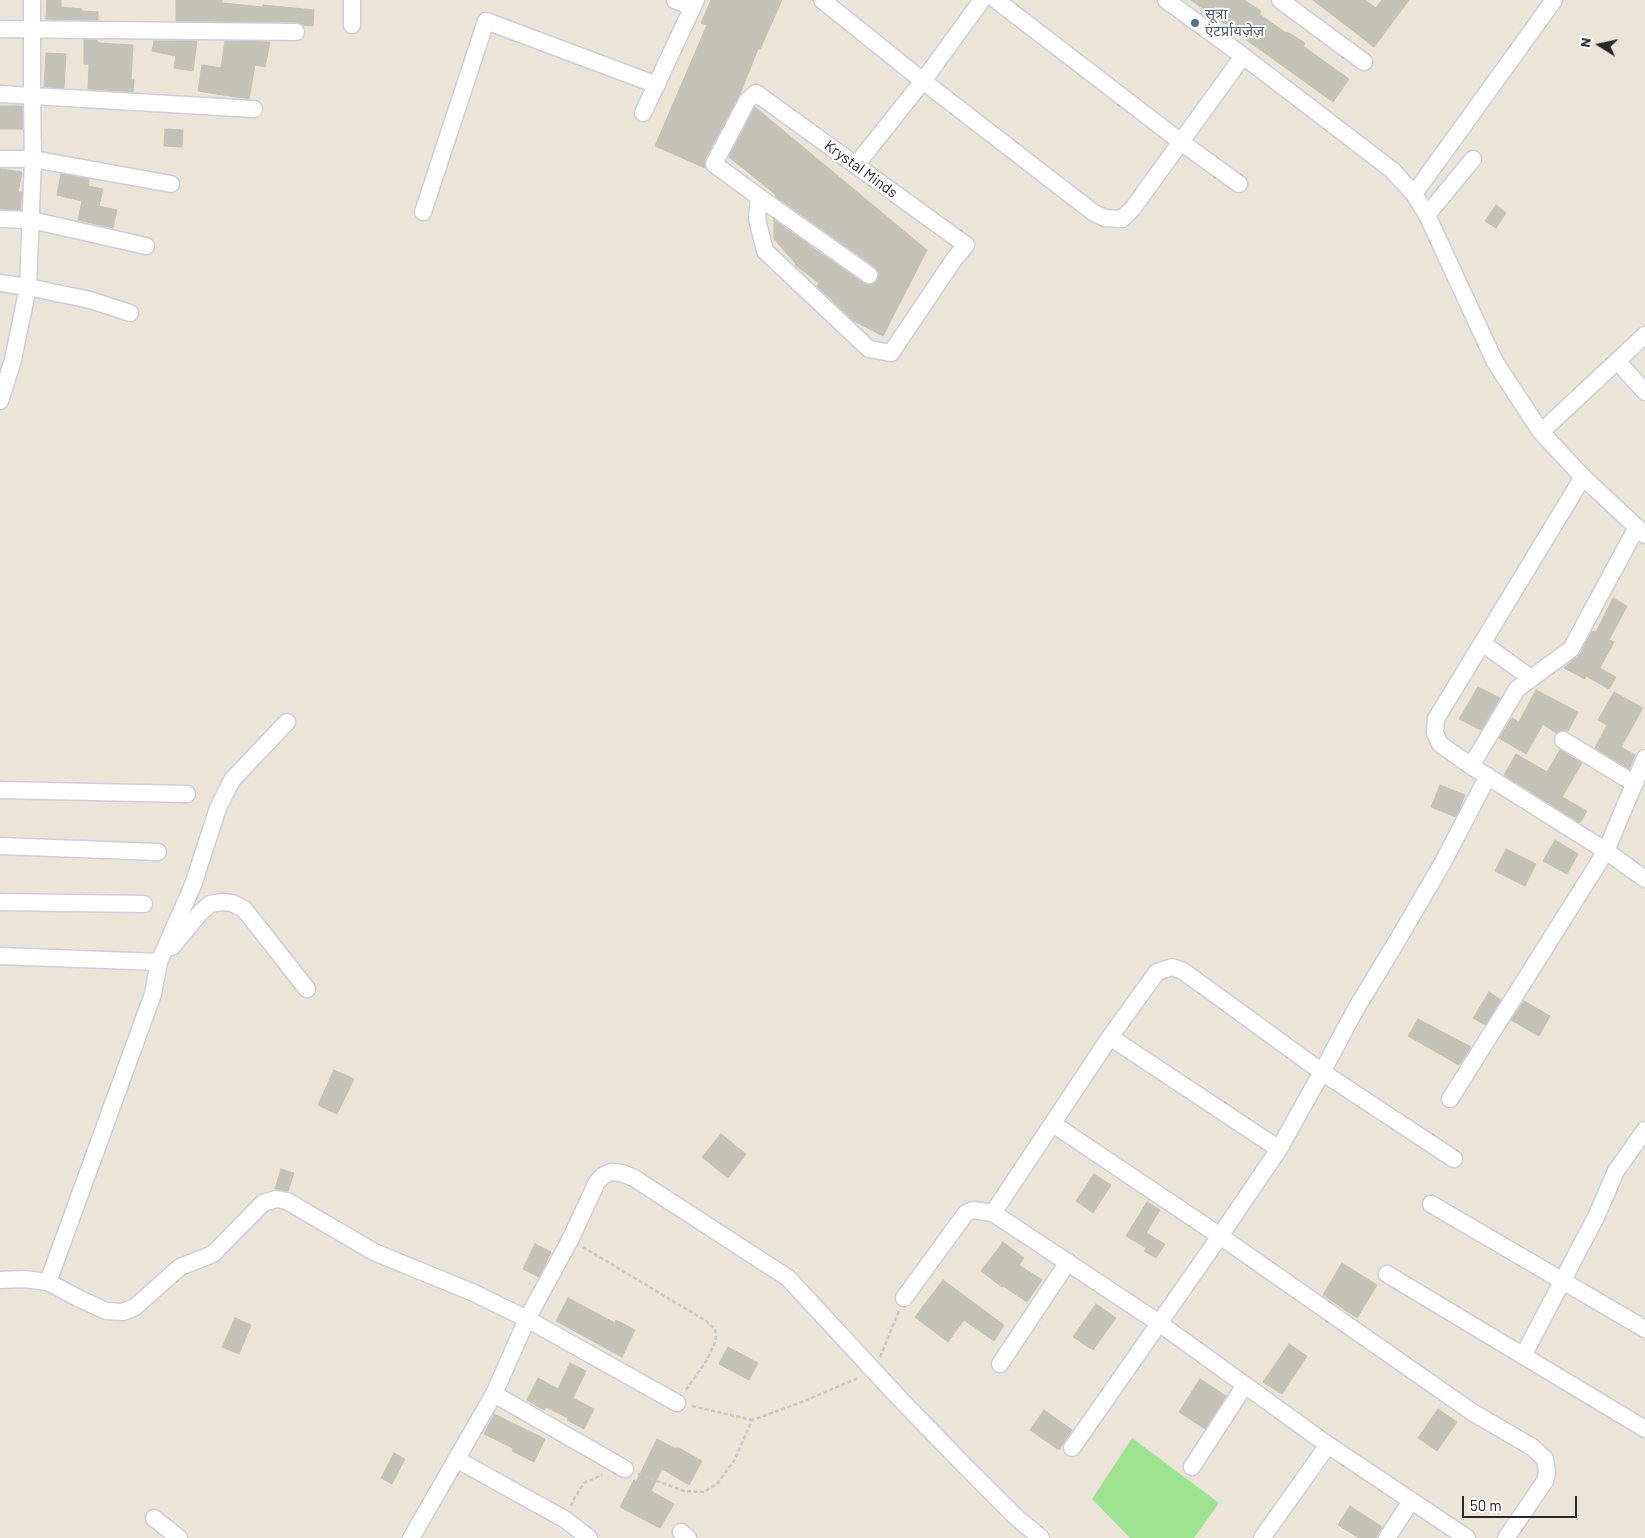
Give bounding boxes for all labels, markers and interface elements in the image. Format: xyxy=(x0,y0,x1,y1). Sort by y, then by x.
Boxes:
place label: सूत्रा एंटर्प्रायज़ेज़ xyxy=(1205,5,1264,40)
marker: सूत्रा एंटर्प्रायज़ेज़ xyxy=(1189,17,1201,29)
north arrow xyxy=(1575,20,1625,70)
text: N xyxy=(1576,36,1594,48)
street label: Krystal Minds xyxy=(821,136,901,202)
scale bar xyxy=(1465,1486,1580,1518)
text: 50 m xyxy=(1470,1496,1502,1514)

